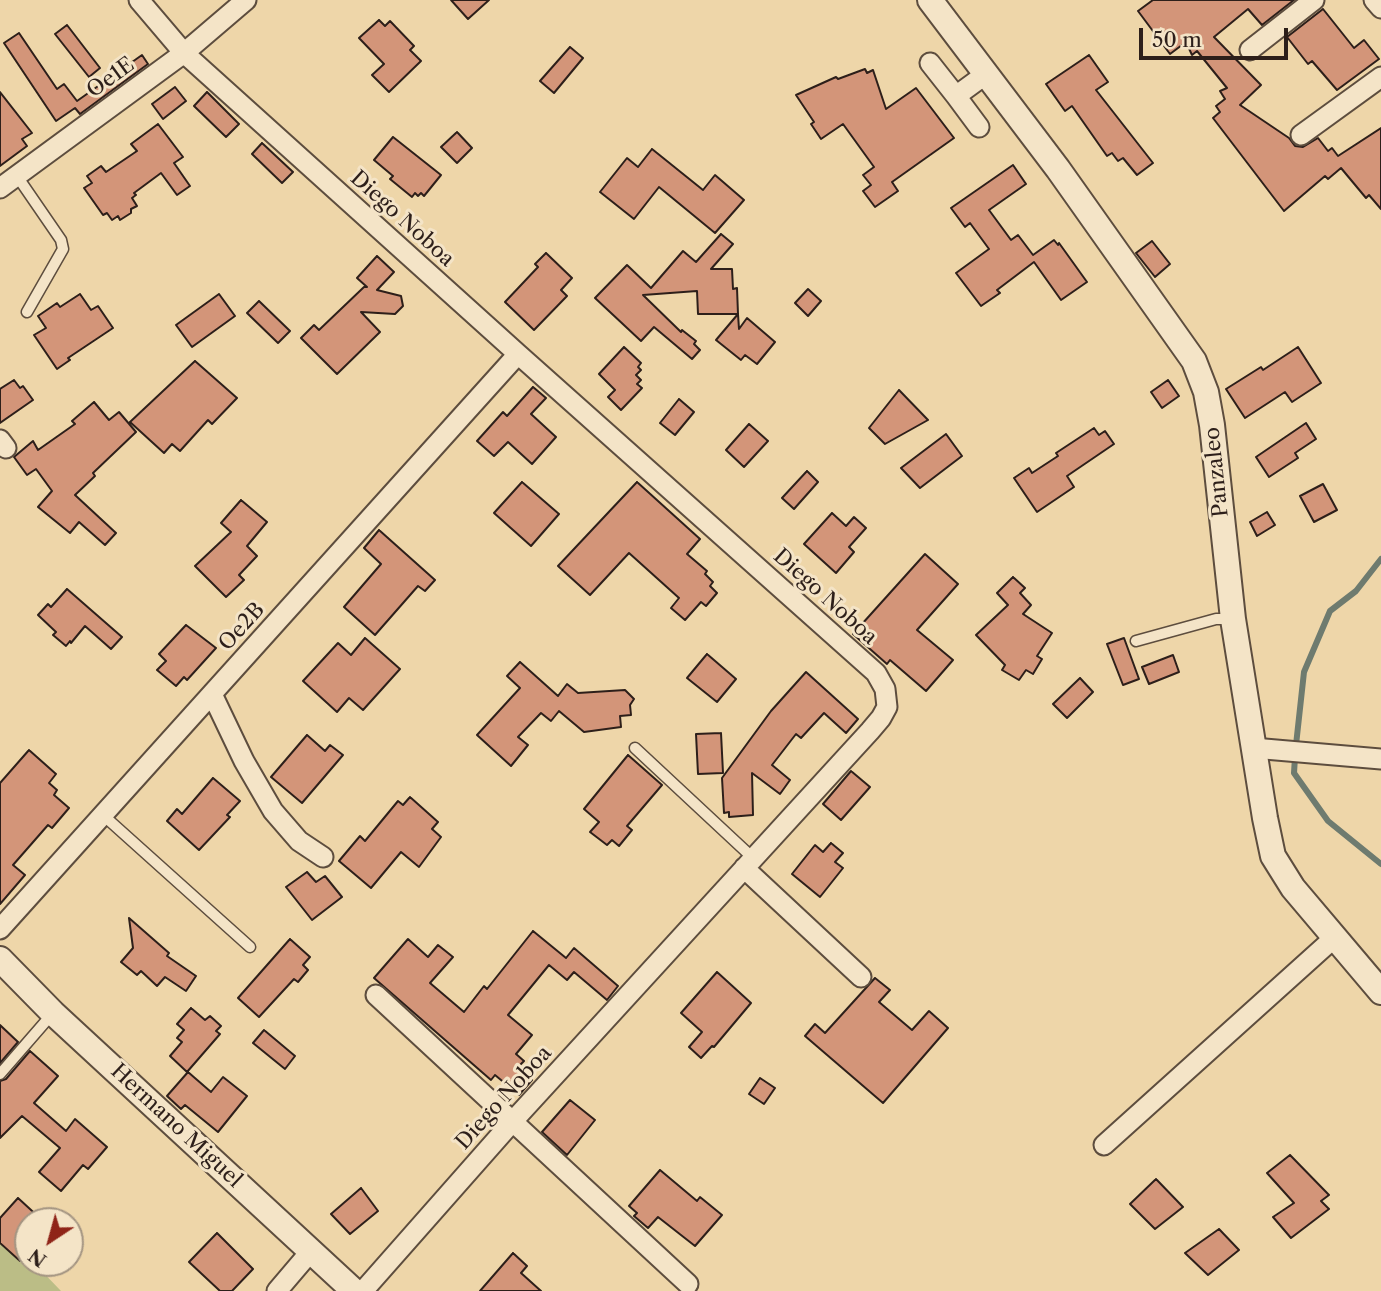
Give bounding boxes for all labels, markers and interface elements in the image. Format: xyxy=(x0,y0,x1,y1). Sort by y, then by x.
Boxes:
scale bar xyxy=(1143,14,1292,58)
text: 50 m xyxy=(1152,27,1202,52)
street label: Oe1E xyxy=(82,52,140,104)
street label: Diego Noboa xyxy=(345,166,459,272)
street label: Panzaleo xyxy=(1200,426,1234,518)
street label: Diego Noboa xyxy=(768,544,882,650)
street label: Oe2B xyxy=(214,598,270,656)
street label: Diego Noboa xyxy=(451,1041,557,1155)
street label: Hermano Miguel xyxy=(105,1059,247,1193)
north arrow xyxy=(14,1207,84,1277)
text: N xyxy=(24,1244,51,1272)

